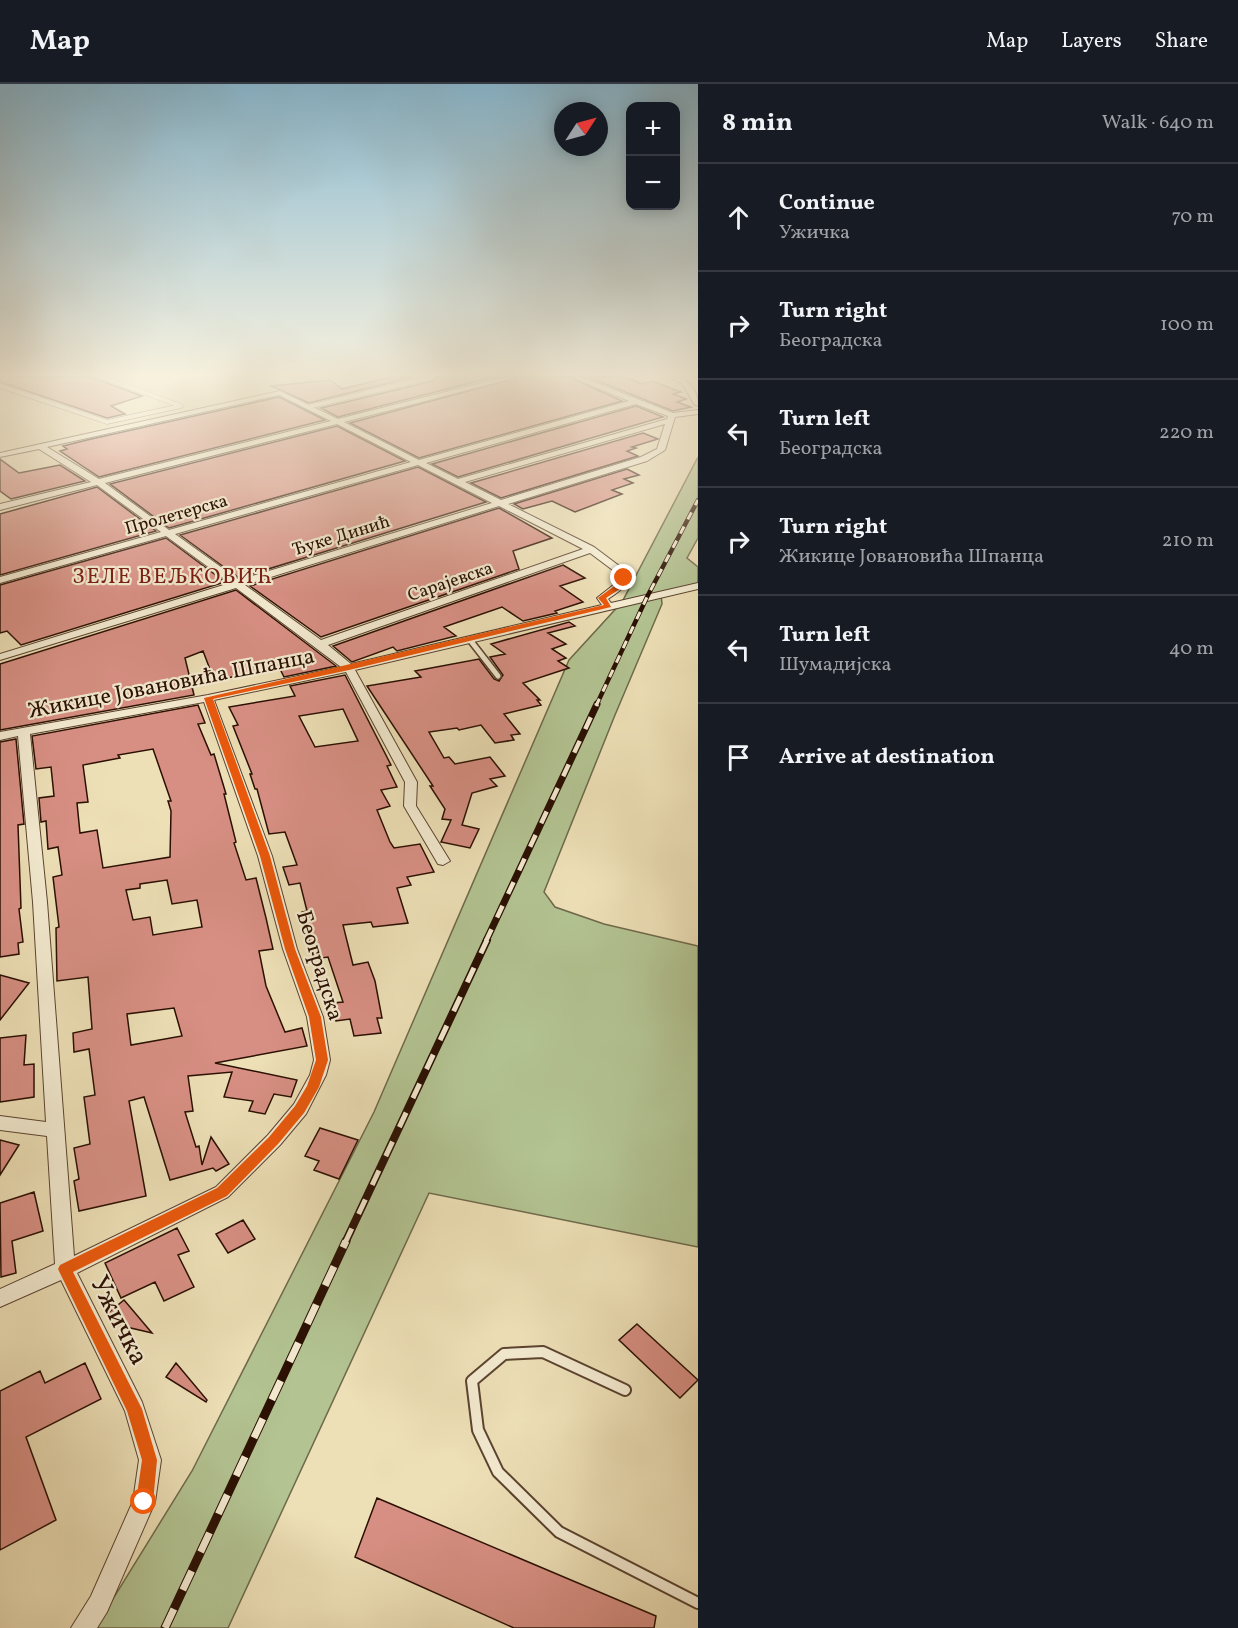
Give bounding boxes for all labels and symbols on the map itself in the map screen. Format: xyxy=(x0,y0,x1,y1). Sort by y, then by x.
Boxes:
north arrow xyxy=(554,102,608,156)
street label: Пролетерска xyxy=(122,489,231,542)
street label: Ђуке Динић xyxy=(289,510,394,563)
street label: Сарајевска xyxy=(404,556,497,609)
district label: ЗЕЛЕ ВЕЉКОВИЋ xyxy=(72,562,274,593)
route end xyxy=(610,564,636,590)
street label: Жикице Јовановића Шпанца xyxy=(25,641,318,727)
street label: Београдска xyxy=(287,907,350,1025)
street label: Ужичка xyxy=(80,1270,157,1372)
route start xyxy=(130,1488,156,1514)

